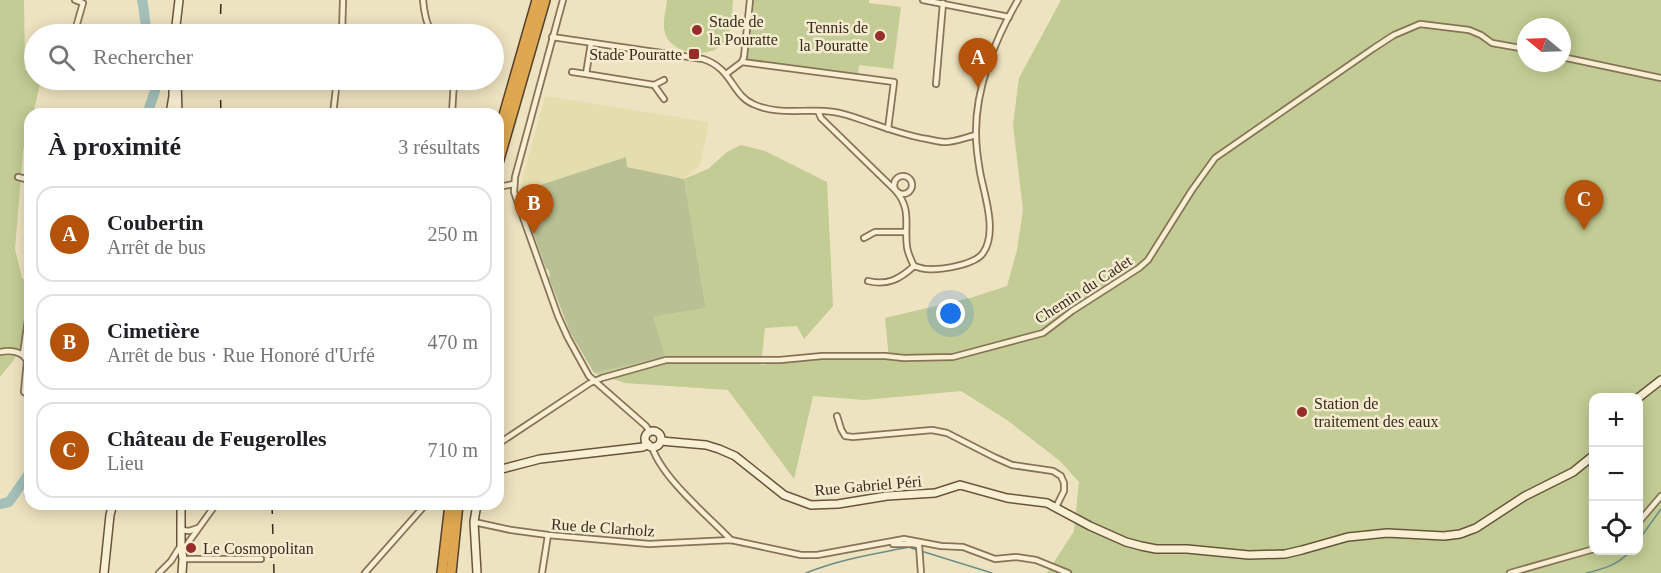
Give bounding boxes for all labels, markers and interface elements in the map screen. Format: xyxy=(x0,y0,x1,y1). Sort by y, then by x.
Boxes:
place label: Stade de la Pouratte xyxy=(709,13,778,48)
north arrow xyxy=(1517,18,1571,72)
place label: Tennis de la Pouratte xyxy=(799,19,868,54)
marker: Stade de la Pouratte xyxy=(690,23,704,37)
search box xyxy=(24,24,504,90)
marker: Tennis de la Pouratte xyxy=(873,29,887,43)
pin: A xyxy=(958,38,998,88)
icon: search xyxy=(45,41,78,74)
text: Rechercher xyxy=(93,44,193,69)
place label: Stade Pouratte xyxy=(589,46,682,63)
marker: Stade Pouratte xyxy=(687,47,701,61)
text: À proximité xyxy=(48,132,181,161)
text: 3 résultats xyxy=(398,136,480,158)
pin: C xyxy=(1564,180,1604,230)
pin: B xyxy=(514,184,554,234)
text: Coubertin xyxy=(107,210,204,235)
text: A xyxy=(62,223,77,245)
text: 250 m xyxy=(427,223,478,245)
text: Arrêt de bus xyxy=(107,236,206,258)
street label: Chemin du Cadet xyxy=(1032,251,1135,327)
your location xyxy=(936,299,965,328)
text: Cimetière xyxy=(107,318,199,343)
text: B xyxy=(63,331,76,353)
text: 470 m xyxy=(427,331,478,353)
text: Arrêt de bus · Rue Honoré d'Urfé xyxy=(107,344,375,366)
map controls xyxy=(1589,393,1643,555)
button: + xyxy=(1589,393,1643,447)
place label: Station de traitement des eaux xyxy=(1314,395,1438,430)
marker: Station de traitement des eaux xyxy=(1295,405,1309,419)
text: Château de Feugerolles xyxy=(107,426,327,451)
text: C xyxy=(62,439,77,461)
text: 710 m xyxy=(427,439,478,461)
button: − xyxy=(1589,447,1643,501)
text: Lieu xyxy=(107,452,144,474)
street label: Rue Gabriel Péri xyxy=(814,472,923,499)
button: locate xyxy=(1589,501,1643,555)
street label: Rue de Clarholz xyxy=(551,515,655,540)
place label: Le Cosmopolitan xyxy=(203,540,314,558)
marker: Le Cosmopolitan xyxy=(184,541,198,555)

